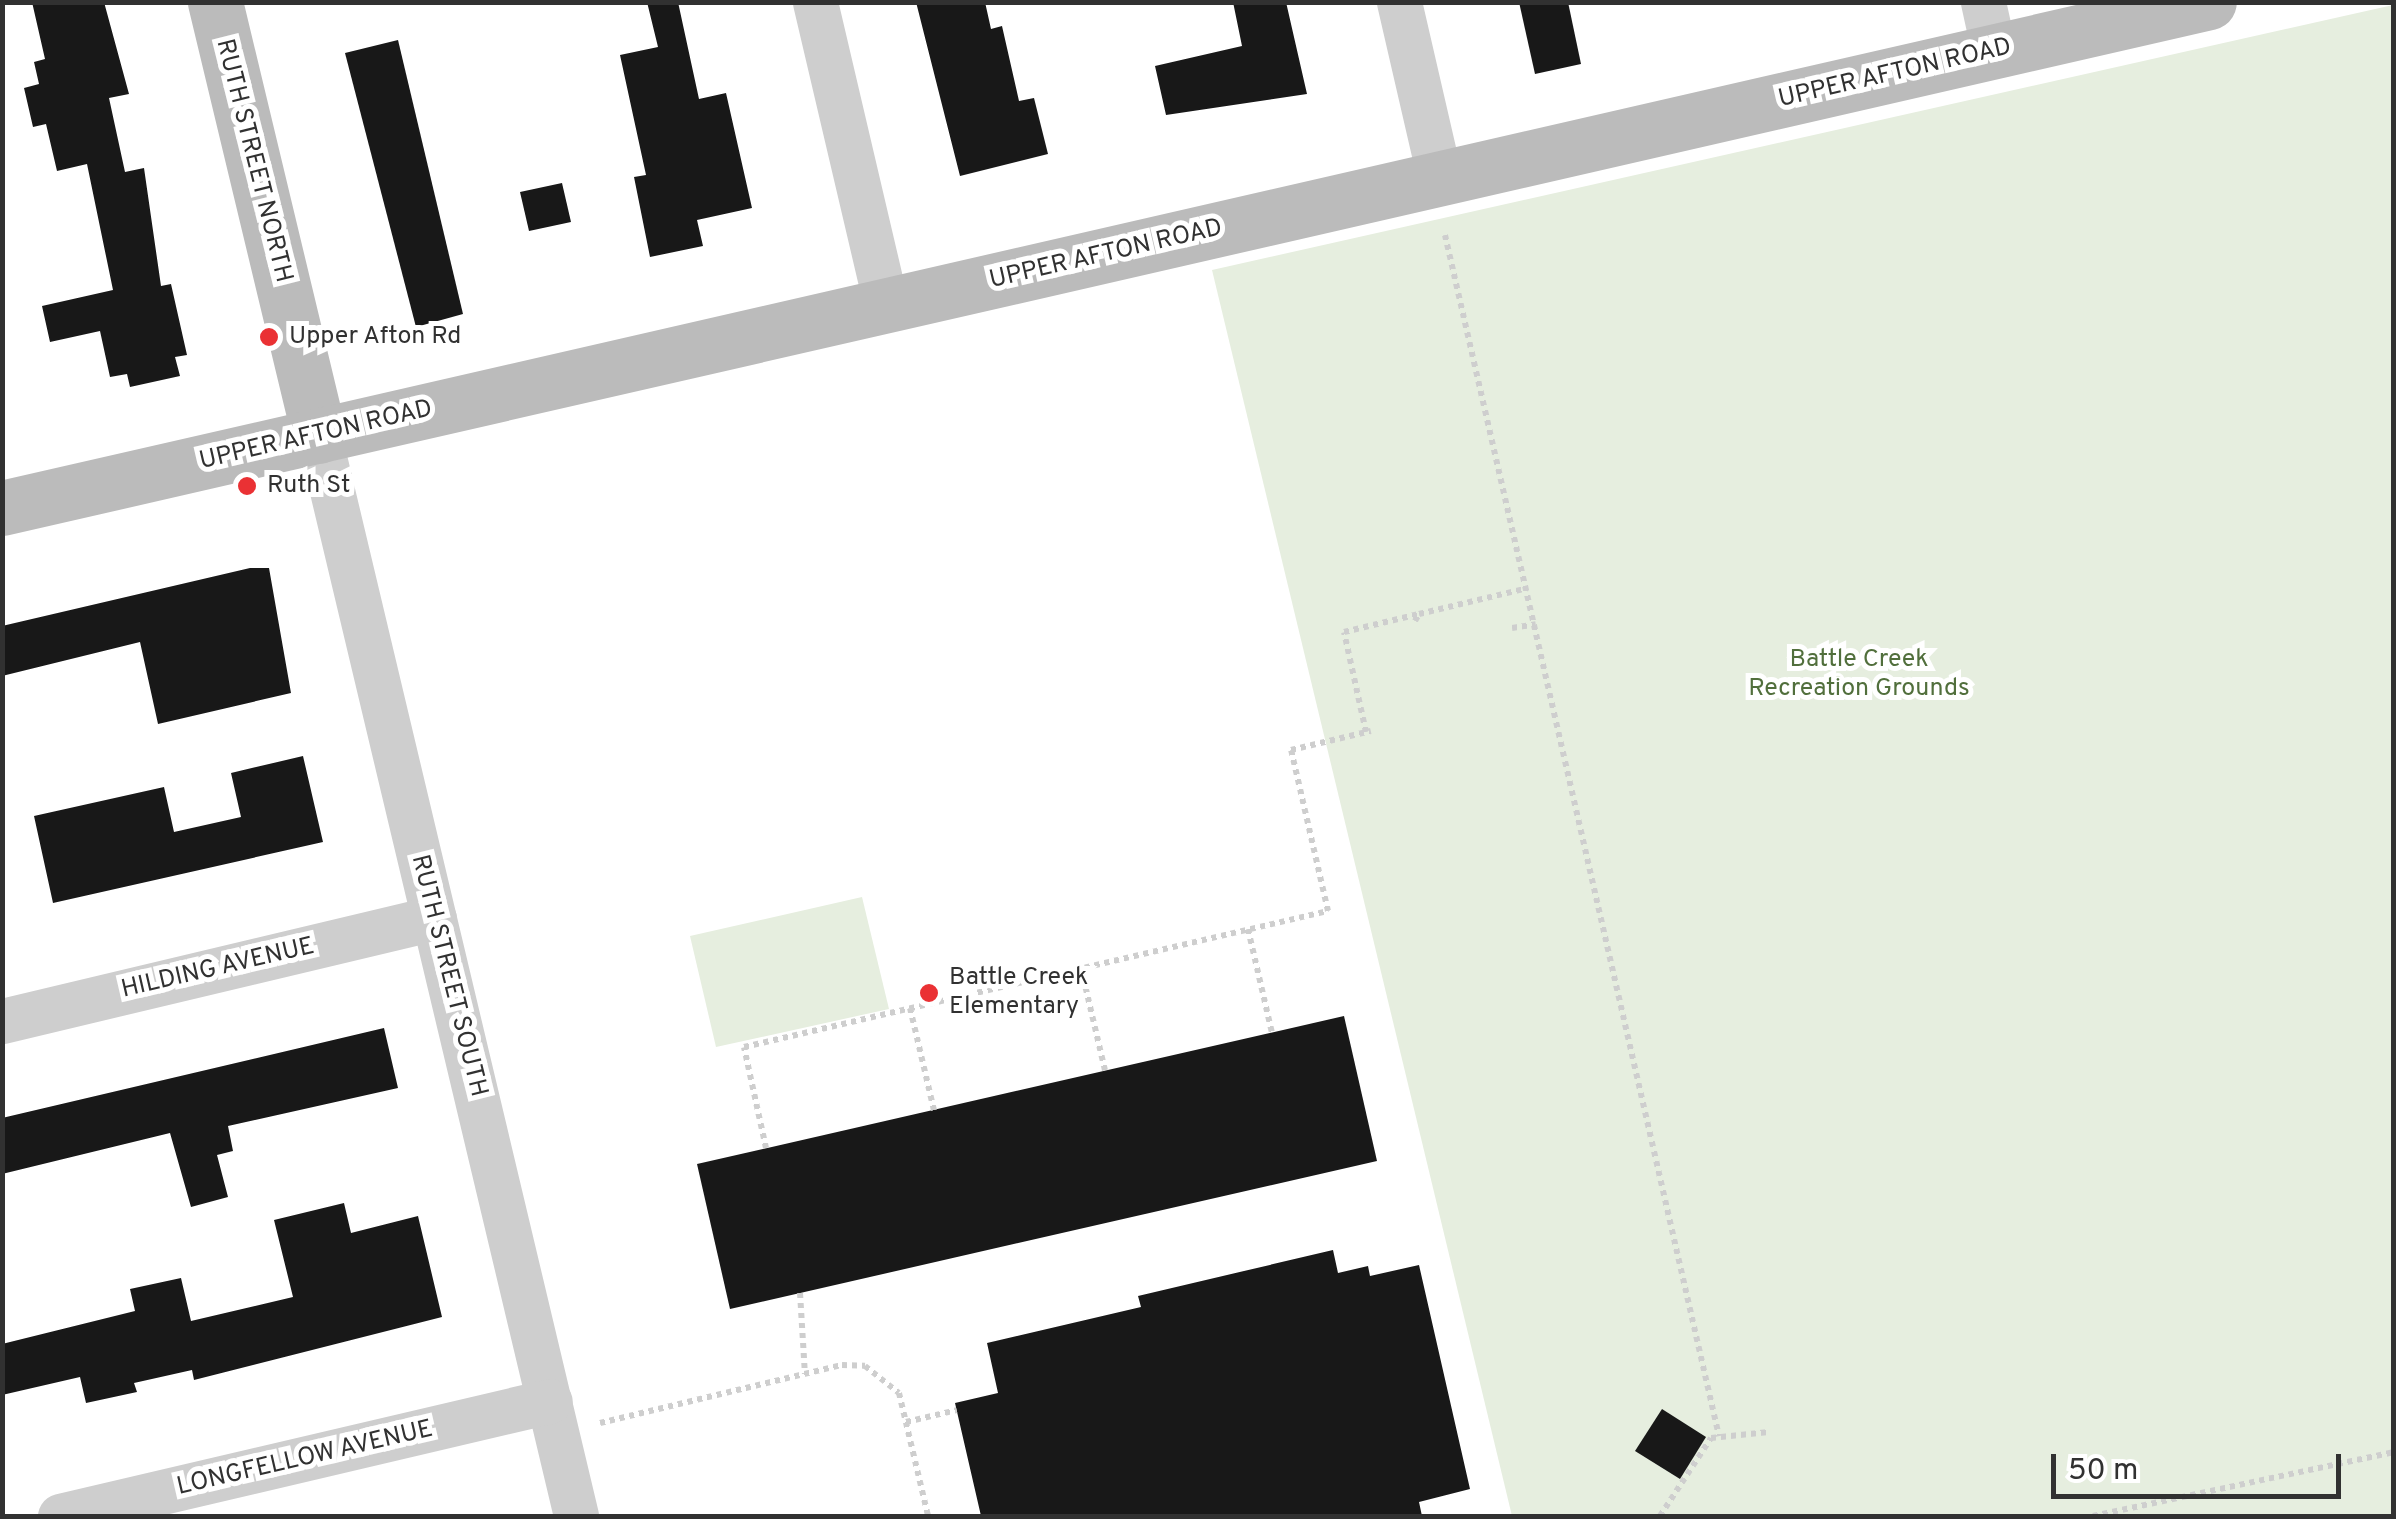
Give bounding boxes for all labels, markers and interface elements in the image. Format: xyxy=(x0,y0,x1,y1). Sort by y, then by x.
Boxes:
street label: UPPER AFTON ROAD xyxy=(1775,32,2015,116)
street label: RUTH STREET NORTH xyxy=(208,36,298,286)
street label: UPPER AFTON ROAD xyxy=(986,213,1226,297)
place label: Upper Afton Rd xyxy=(289,322,462,352)
marker: Upper Afton Rd xyxy=(258,326,280,348)
street label: UPPER AFTON ROAD xyxy=(196,394,436,478)
place label: Ruth St xyxy=(267,471,350,501)
marker: Ruth St xyxy=(236,475,258,497)
park label: Battle Creek Recreation Grounds xyxy=(1748,646,1970,705)
street label: RUTH STREET SOUTH xyxy=(403,851,493,1101)
street label: HILDING AVENUE xyxy=(118,932,318,1006)
place label: Battle Creek Elementary xyxy=(949,964,1088,1023)
marker: Battle Creek Elementary xyxy=(918,982,940,1004)
street label: LONGFELLOW AVENUE xyxy=(173,1415,437,1503)
scale bar xyxy=(2056,1434,2346,1496)
text: 50 m xyxy=(2068,1453,2138,1490)

